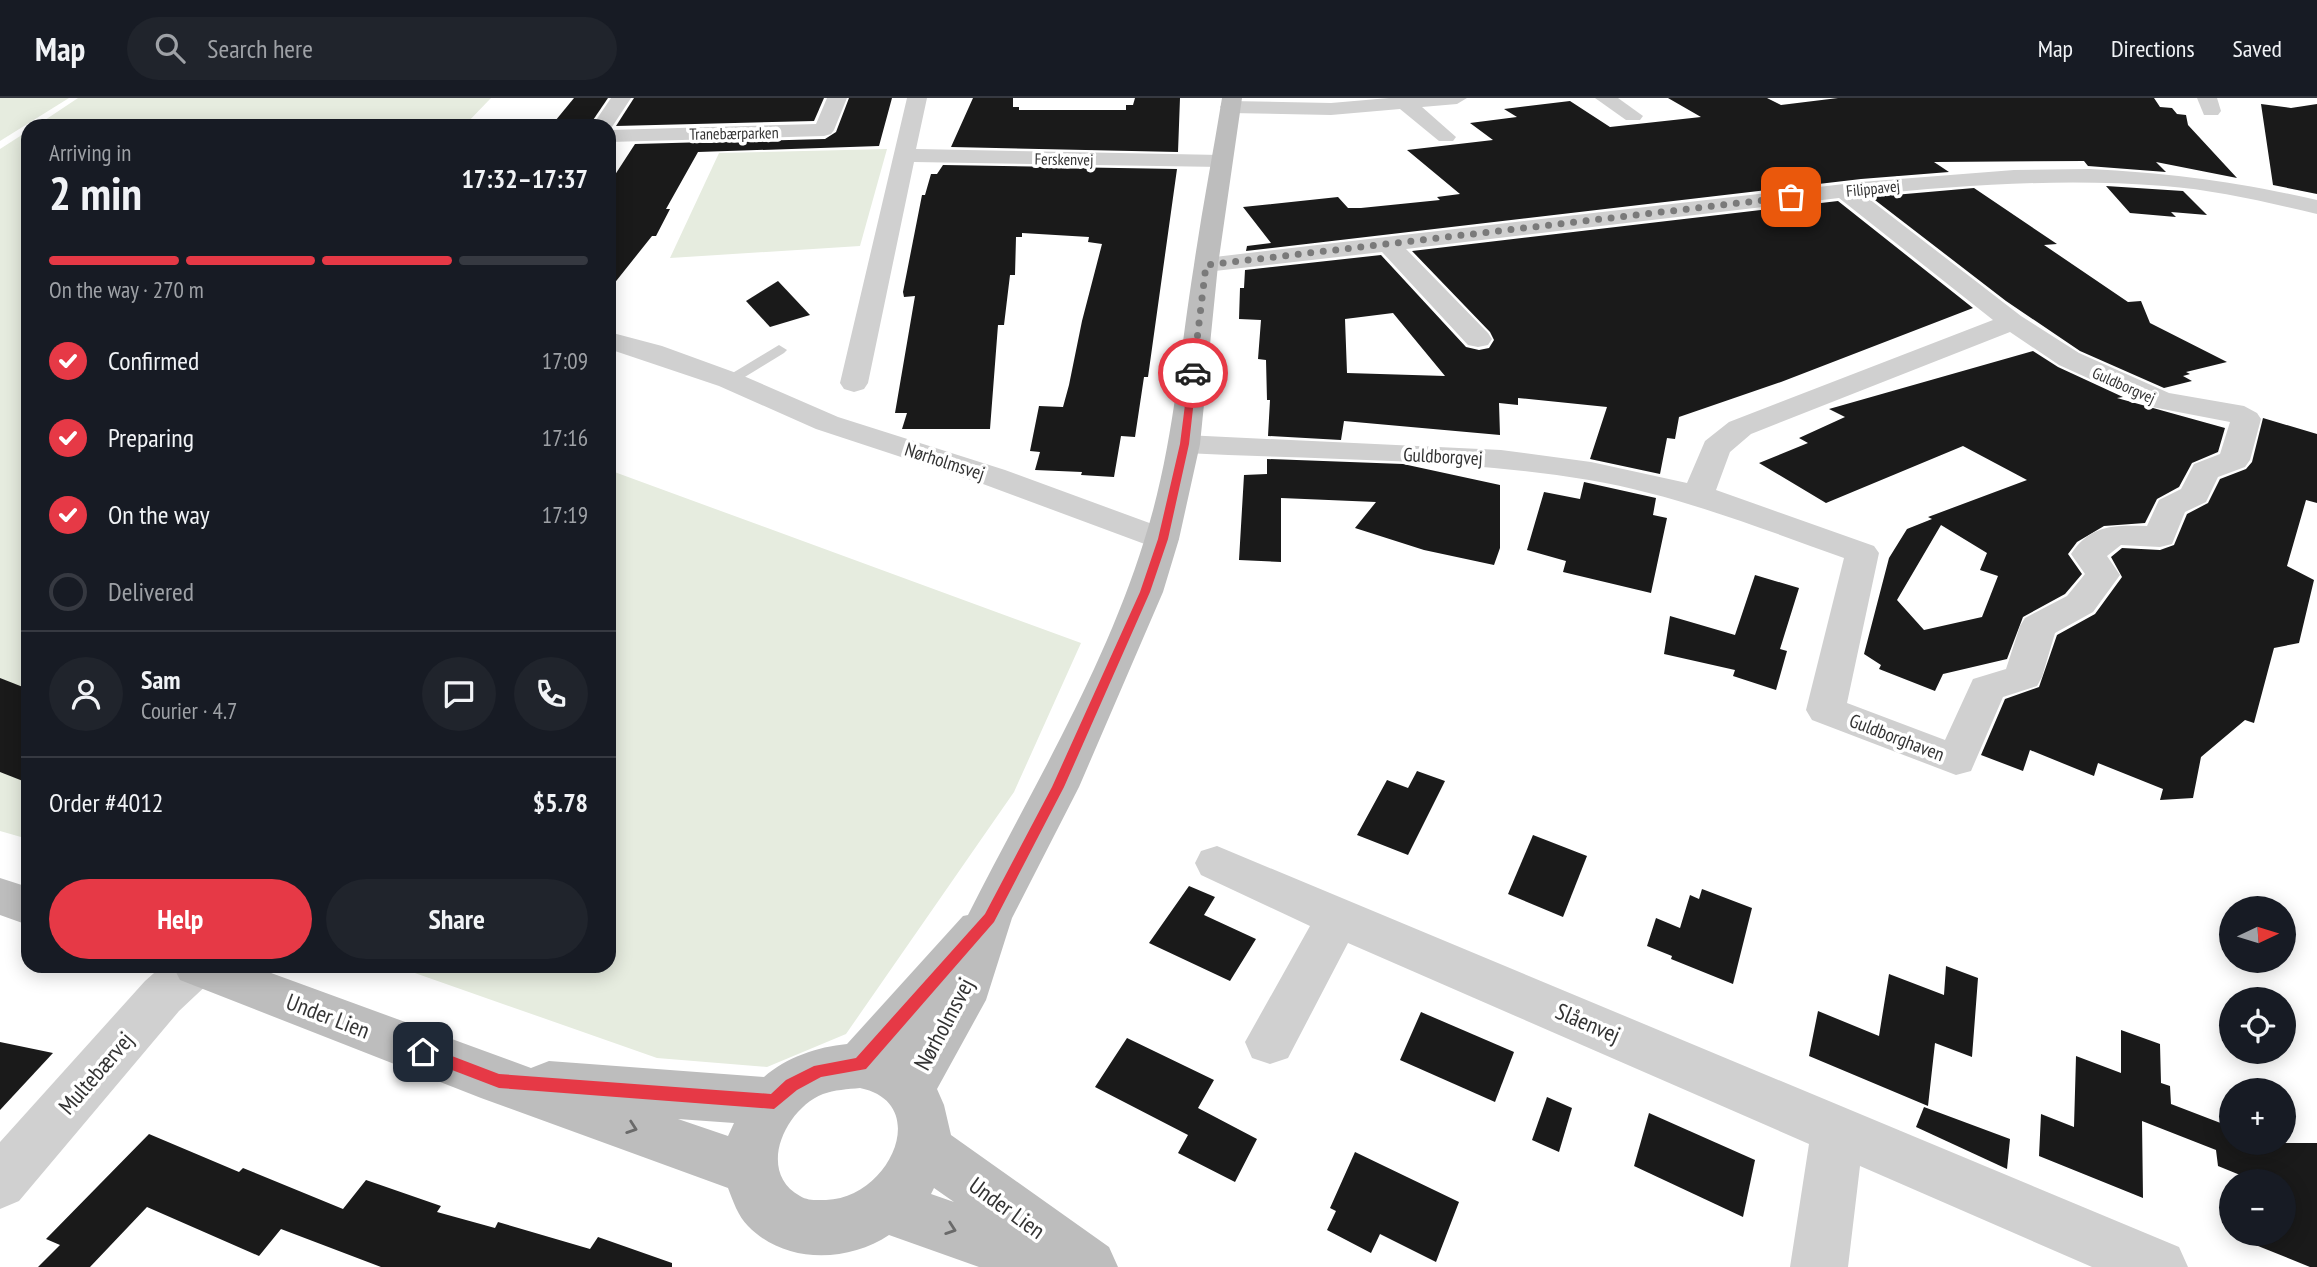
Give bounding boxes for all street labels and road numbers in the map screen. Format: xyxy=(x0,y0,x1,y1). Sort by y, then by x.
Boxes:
street label: Tranebærparken xyxy=(689,122,779,144)
street label: Ferskenvej xyxy=(1034,148,1094,170)
street label: Filippavej xyxy=(1845,175,1901,201)
street label: Guldborgvej xyxy=(2089,362,2159,408)
street label: Nørholmsvej xyxy=(902,437,988,485)
street label: Guldborgvej xyxy=(1403,442,1483,470)
street label: Guldborghaven xyxy=(1846,708,1948,766)
street label: Nørholmsvej xyxy=(907,973,980,1075)
street label: Under Lien xyxy=(282,986,374,1045)
street label: Slåenvej xyxy=(1552,996,1625,1049)
street label: Multebærvej xyxy=(52,1025,139,1120)
street label: Under Lien xyxy=(964,1170,1051,1245)

